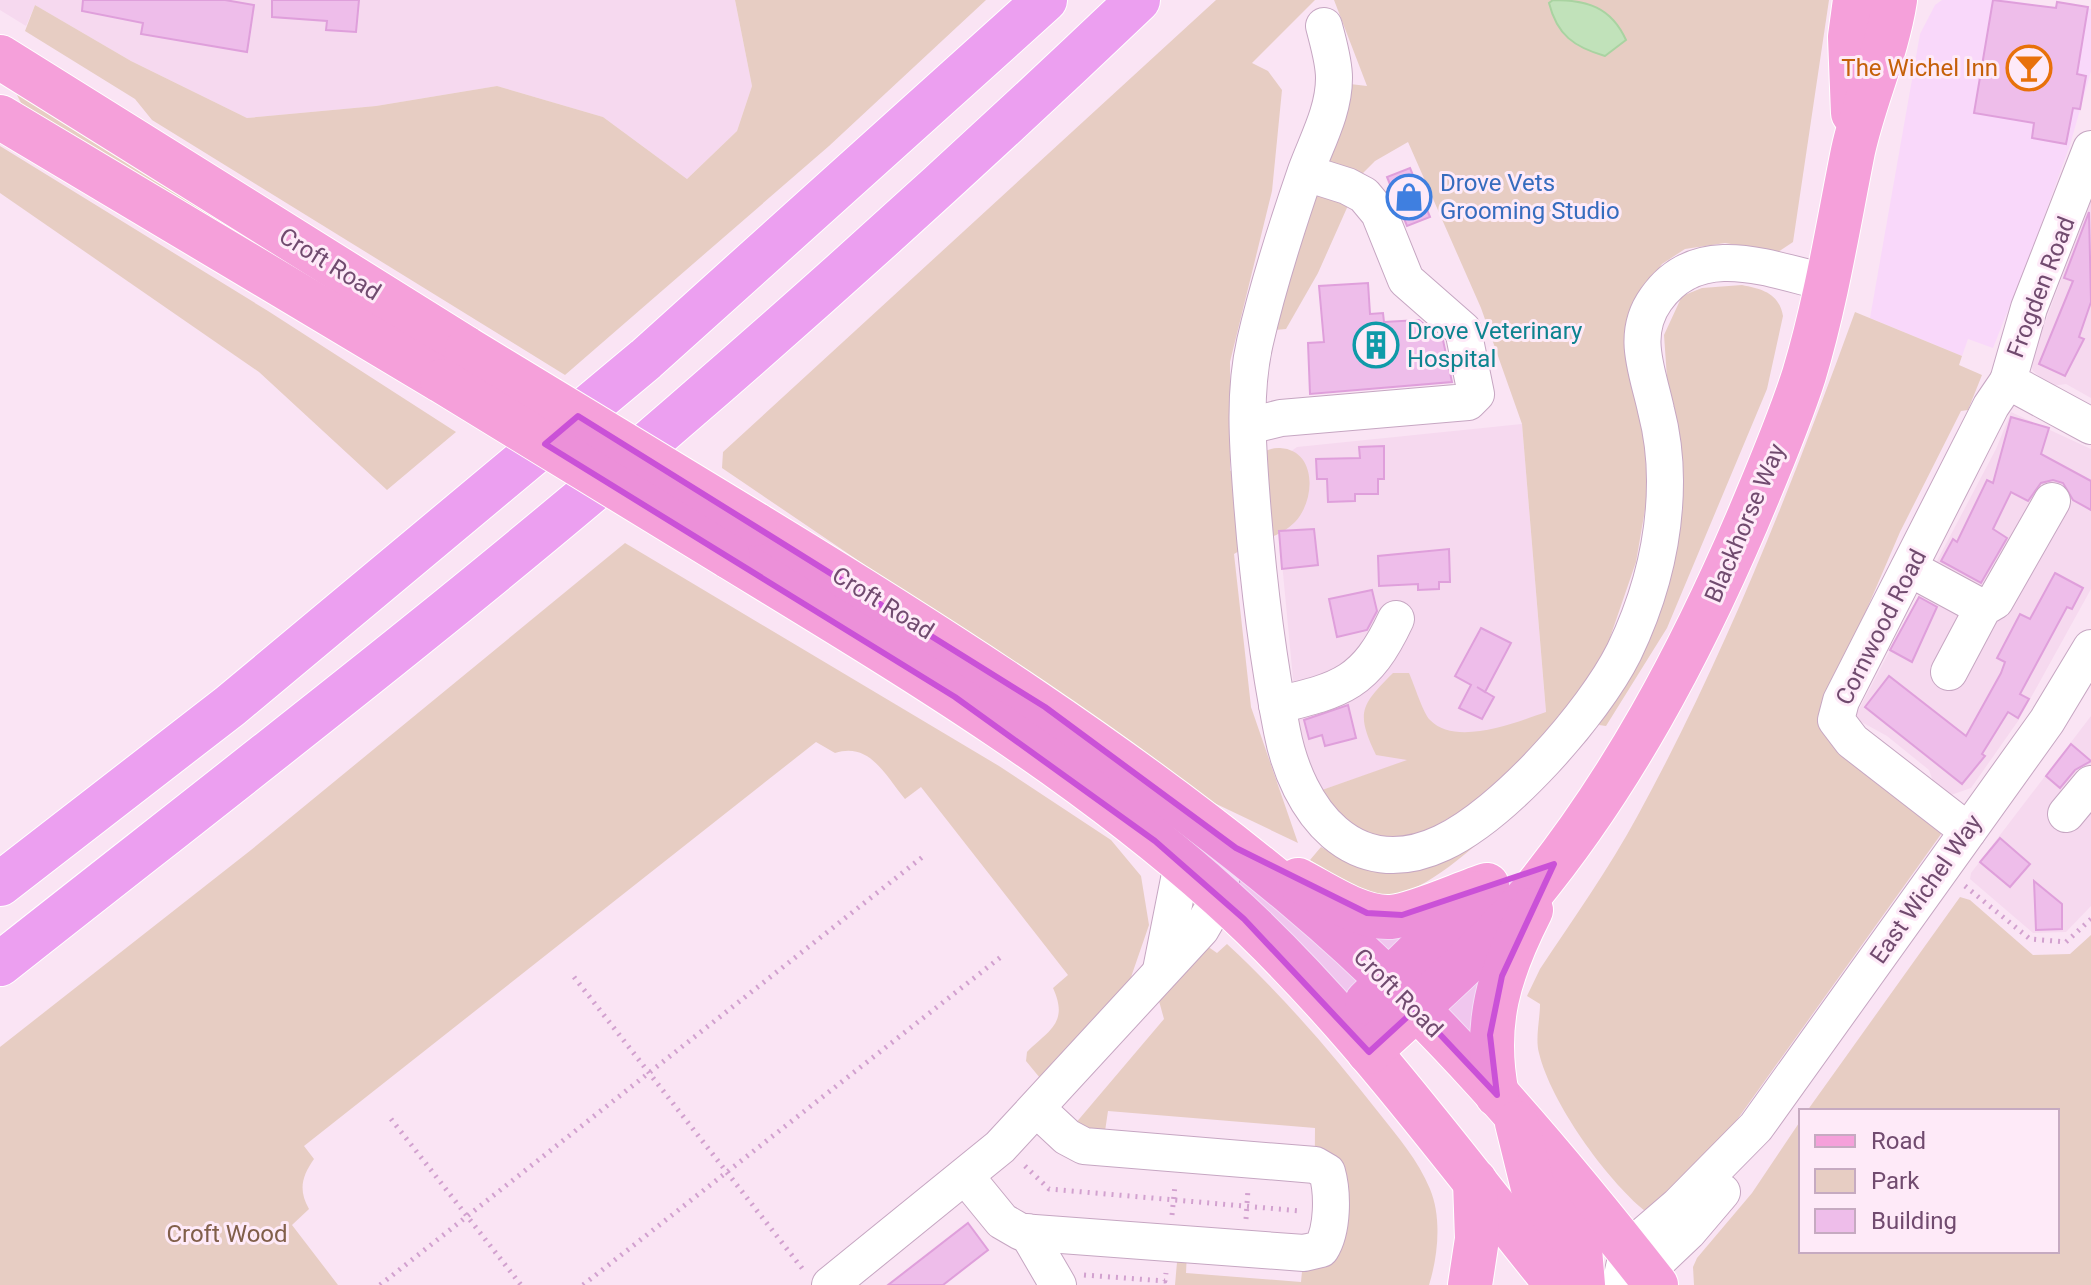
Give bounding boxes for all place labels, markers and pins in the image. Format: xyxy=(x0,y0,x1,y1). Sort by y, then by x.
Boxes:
bar icon: The Wichel Inn xyxy=(2005,44,2053,92)
place label: The Wichel Inn xyxy=(1841,54,1998,82)
place label: Drove Vets Grooming Studio xyxy=(1440,169,1620,225)
shop icon: Drove Vets Grooming Studio xyxy=(1385,173,1433,221)
place label: Drove Veterinary Hospital xyxy=(1407,317,1583,373)
building icon: Drove Veterinary Hospital xyxy=(1352,321,1400,369)

